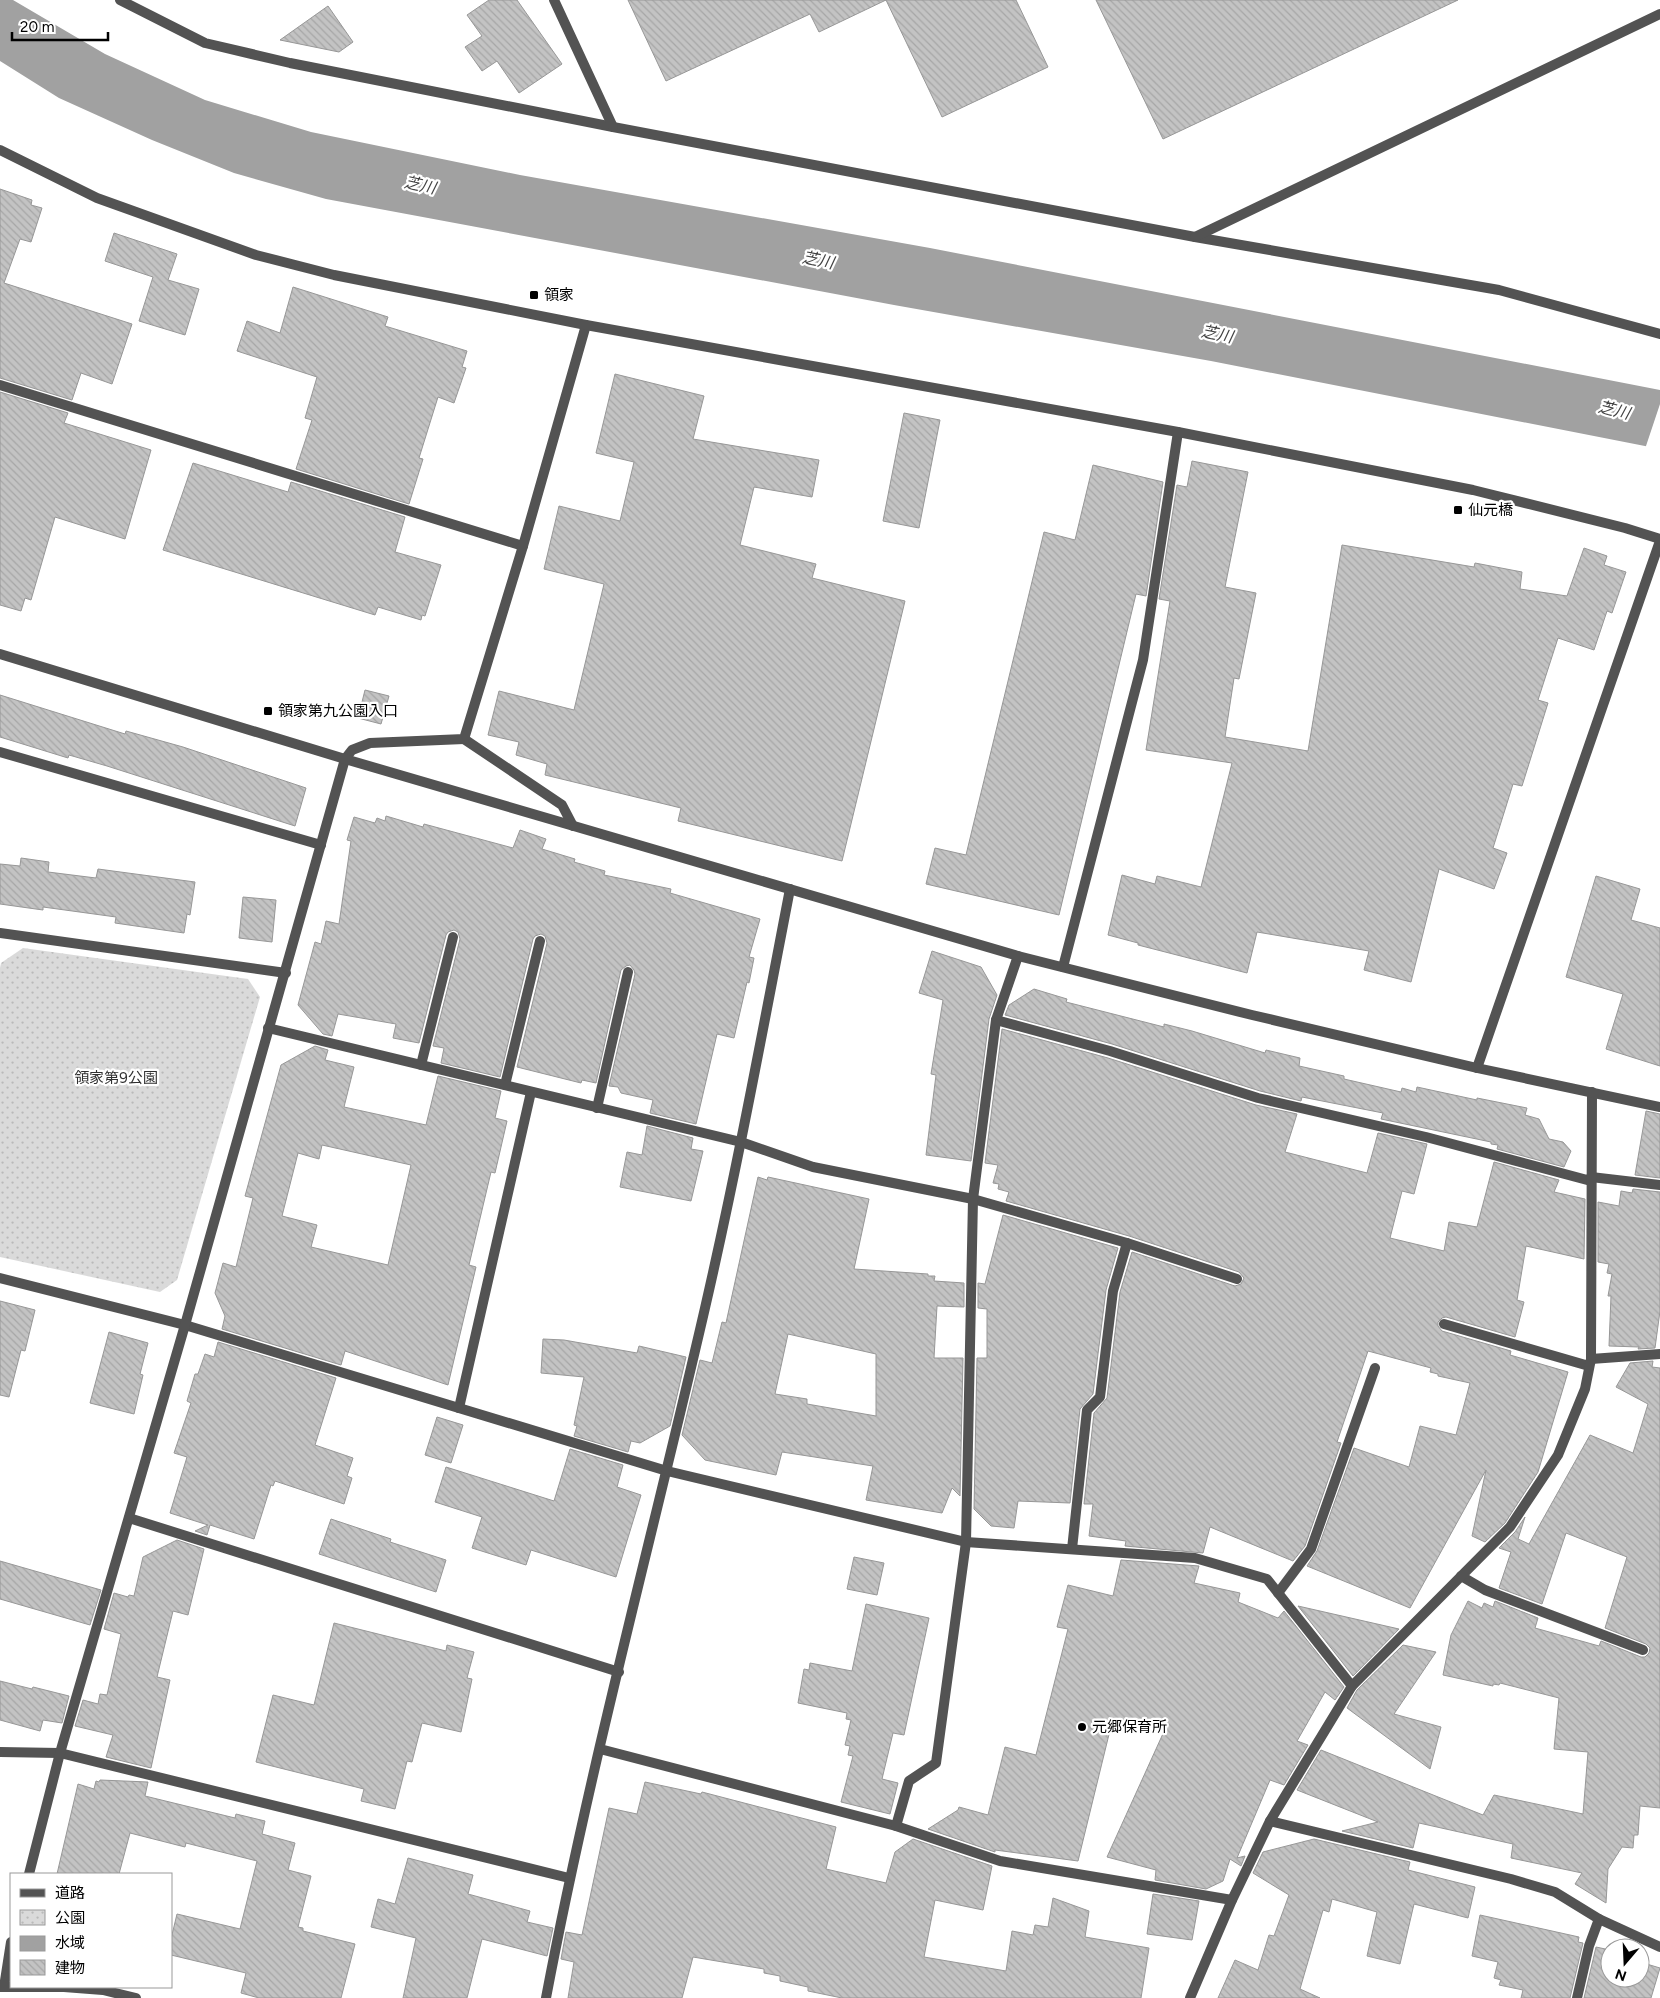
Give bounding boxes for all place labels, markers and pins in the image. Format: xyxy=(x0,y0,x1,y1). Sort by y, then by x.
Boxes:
place label: 領家 xyxy=(544,286,574,304)
marker: 領家 xyxy=(528,289,540,301)
place label: 仙元橋 xyxy=(1468,501,1513,519)
marker: 仙元橋 xyxy=(1452,504,1464,516)
place label: 領家第九公園入口 xyxy=(278,702,398,720)
marker: 領家第九公園入口 xyxy=(262,705,274,717)
place label: 元郷保育所 xyxy=(1092,1718,1167,1736)
marker: 元郷保育所 xyxy=(1076,1721,1088,1733)

